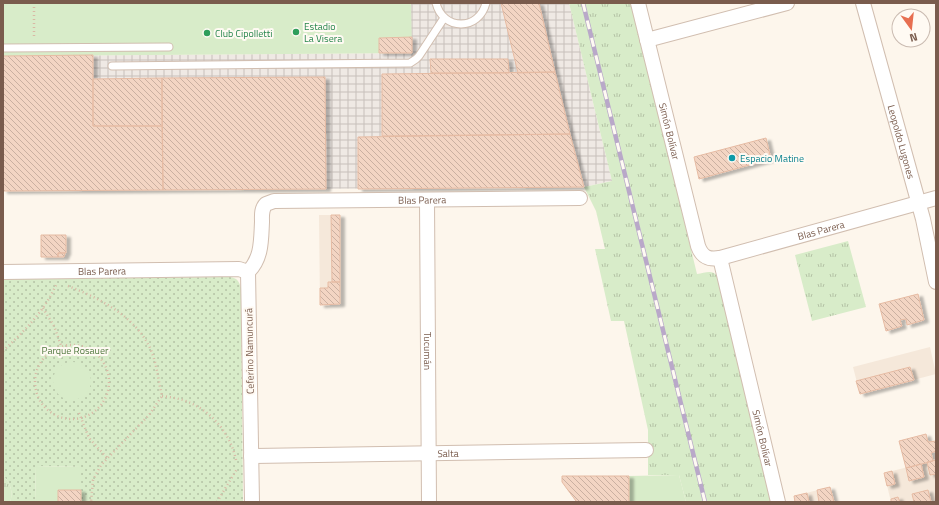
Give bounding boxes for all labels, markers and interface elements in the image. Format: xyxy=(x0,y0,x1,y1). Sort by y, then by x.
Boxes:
north arrow xyxy=(891,8,931,48)
place label: Estadio La Visera xyxy=(304,19,342,46)
place label: Club Cipolletti xyxy=(215,26,273,41)
marker: Estadio La Visera xyxy=(291,27,301,37)
marker: Club Cipolletti xyxy=(202,28,212,38)
text: N xyxy=(908,29,919,46)
street label: Simón Bolívar xyxy=(655,101,684,162)
street label: Leopoldo Lugones xyxy=(884,103,919,181)
place label: Espacio Matine xyxy=(740,151,804,166)
marker: Espacio Matine xyxy=(727,153,737,163)
street label: Blas Parera xyxy=(398,192,446,208)
street label: Blas Parera xyxy=(796,217,846,244)
street label: Blas Parera xyxy=(78,263,126,279)
street label: Ceferino Namuncurá xyxy=(241,308,258,394)
street label: Tucumán xyxy=(420,332,435,370)
park label: Parque Rosauer xyxy=(42,343,109,358)
street label: Simón Bolívar xyxy=(748,408,776,469)
street label: Salta xyxy=(437,446,459,461)

